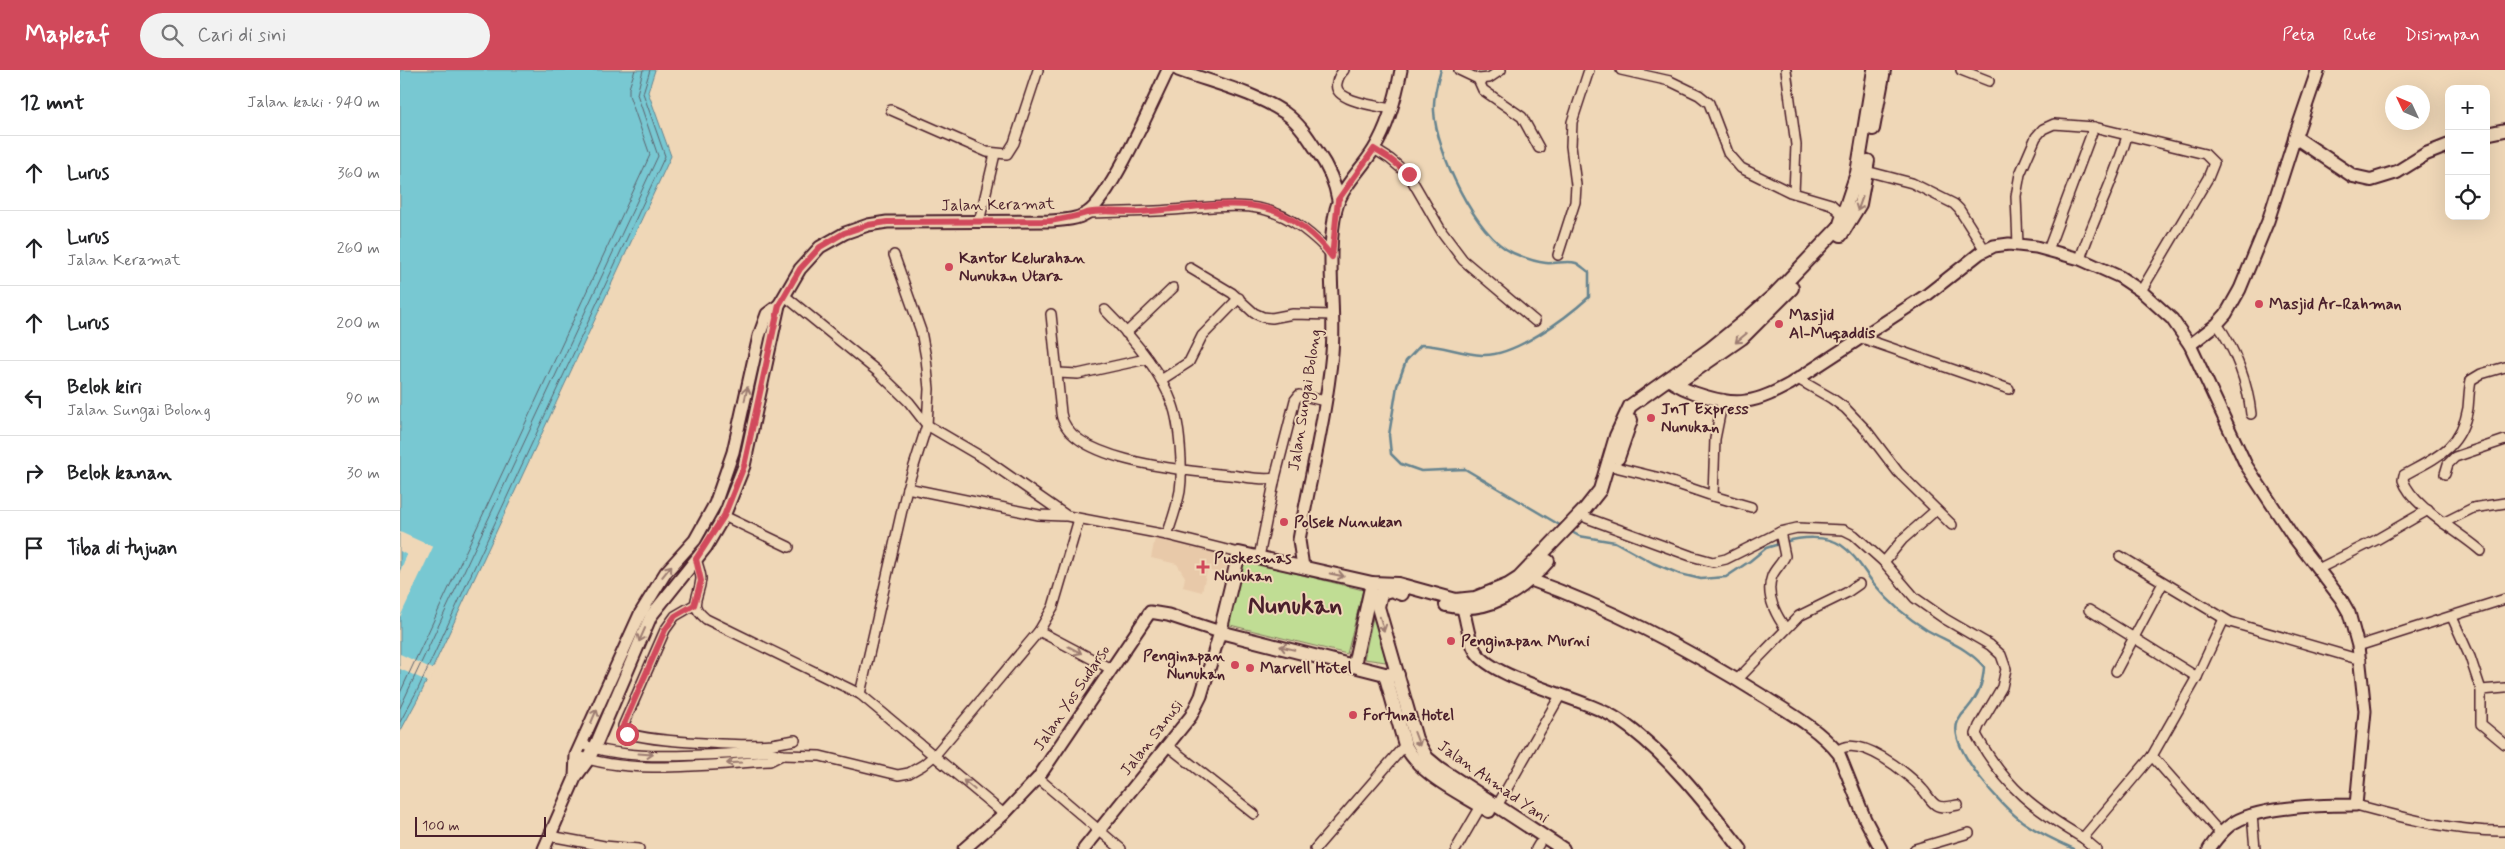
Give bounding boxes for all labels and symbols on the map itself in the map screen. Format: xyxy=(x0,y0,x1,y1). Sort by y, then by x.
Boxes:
north arrow xyxy=(2385,85,2430,130)
route end xyxy=(1398,163,1421,186)
street label: Jalan Keramat xyxy=(941,193,1056,216)
one-way arrow xyxy=(1855,196,1864,211)
place label: Kantor Kelurahan Nunukan Utara xyxy=(959,248,1086,287)
marker: Kantor Kelurahan Nunukan Utara xyxy=(943,261,955,273)
place label: Masjid Ar-Rahman xyxy=(2269,294,2402,315)
marker: Masjid Ar-Rahman xyxy=(2253,298,2265,310)
place label: Masjid Al-Muqaddis xyxy=(1789,305,1875,344)
marker: Masjid Al-Muqaddis xyxy=(1773,318,1785,330)
street label: Jalan Sungai Bolong xyxy=(1283,327,1328,473)
one-way arrow xyxy=(1735,332,1748,343)
one-way arrow xyxy=(742,386,751,402)
place label: JnT Express Nunukan xyxy=(1661,399,1749,438)
marker: JnT Express Nunukan xyxy=(1645,412,1657,424)
place label: Polsek Nunukan xyxy=(1294,512,1403,533)
marker: Polsek Nunukan xyxy=(1278,516,1290,528)
place label: Puskesmas Nunukan xyxy=(1214,548,1292,587)
marker: Puskesmas Nunukan xyxy=(1196,560,1210,574)
one-way arrow xyxy=(662,565,673,578)
one-way arrow xyxy=(1329,571,1345,580)
district label: Nunukan xyxy=(1248,589,1342,623)
one-way arrow xyxy=(1378,616,1388,632)
one-way arrow xyxy=(637,627,647,642)
place label: Penginapan Murni xyxy=(1461,631,1590,654)
marker: Penginapan Murni xyxy=(1445,635,1457,647)
street label: Jalan Yos Sudarso xyxy=(1029,641,1115,755)
one-way arrow xyxy=(1280,643,1296,653)
one-way arrow xyxy=(1067,646,1082,655)
place label: Penginapan Nunukan xyxy=(1143,646,1225,685)
place label: Marvell Hotel xyxy=(1260,658,1352,679)
marker: Penginapan Nunukan xyxy=(1229,659,1241,671)
marker: Marvell Hotel xyxy=(1244,662,1256,674)
street label: Jalan Sanusi xyxy=(1116,696,1188,780)
place label: Fortuna Hotel xyxy=(1363,705,1454,726)
one-way arrow xyxy=(589,709,599,724)
marker: Fortuna Hotel xyxy=(1347,709,1359,721)
route start xyxy=(616,723,639,746)
one-way arrow xyxy=(1413,730,1422,746)
street label: Jalan Ahmad Yani xyxy=(1433,736,1553,828)
one-way arrow xyxy=(638,749,654,759)
one-way arrow xyxy=(727,759,743,768)
one-way arrow xyxy=(963,779,976,790)
scale bar xyxy=(415,814,546,837)

